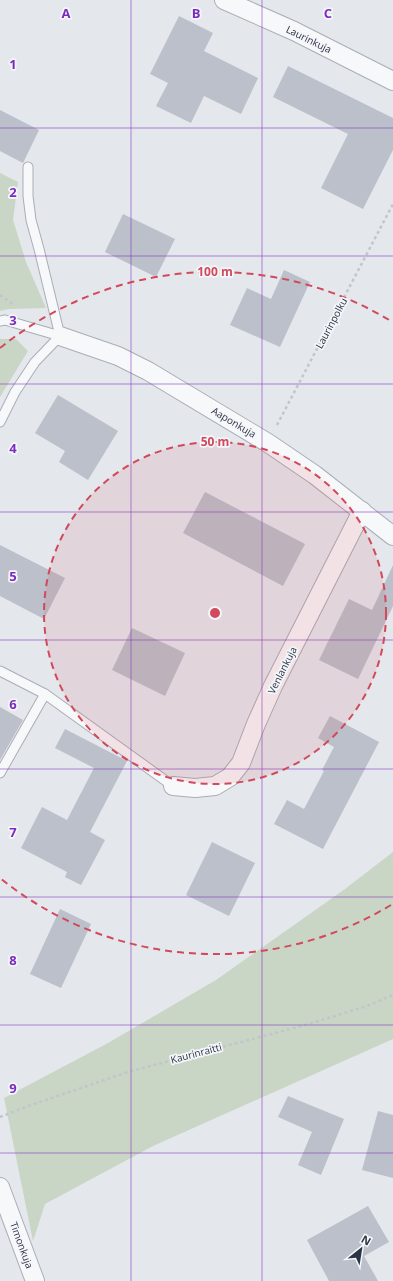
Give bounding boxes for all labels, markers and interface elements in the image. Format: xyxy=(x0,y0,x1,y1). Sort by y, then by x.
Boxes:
text: A xyxy=(62,4,71,22)
text: B xyxy=(192,4,201,22)
text: C xyxy=(324,4,332,22)
street label: Laurinkuja xyxy=(284,22,334,56)
text: 1 xyxy=(9,55,17,73)
text: 2 xyxy=(9,183,17,201)
text: 100 m xyxy=(197,263,233,280)
street label: Laurinpolku xyxy=(312,295,350,351)
text: 3 xyxy=(9,311,17,329)
street label: Aaponkuja xyxy=(209,403,259,441)
text: 50 m xyxy=(201,433,229,450)
text: 4 xyxy=(9,439,17,457)
text: 5 xyxy=(9,567,17,585)
centre of rings xyxy=(208,606,222,620)
street label: Venlankuja xyxy=(264,644,300,696)
text: 6 xyxy=(9,695,17,713)
text: 7 xyxy=(9,823,17,841)
text: 8 xyxy=(9,951,17,969)
street label: Kaurinraitti xyxy=(169,1039,223,1067)
text: 9 xyxy=(9,1079,17,1097)
street label: Timonkuja xyxy=(7,1220,37,1270)
north arrow xyxy=(341,1229,381,1269)
text: N xyxy=(359,1231,374,1249)

